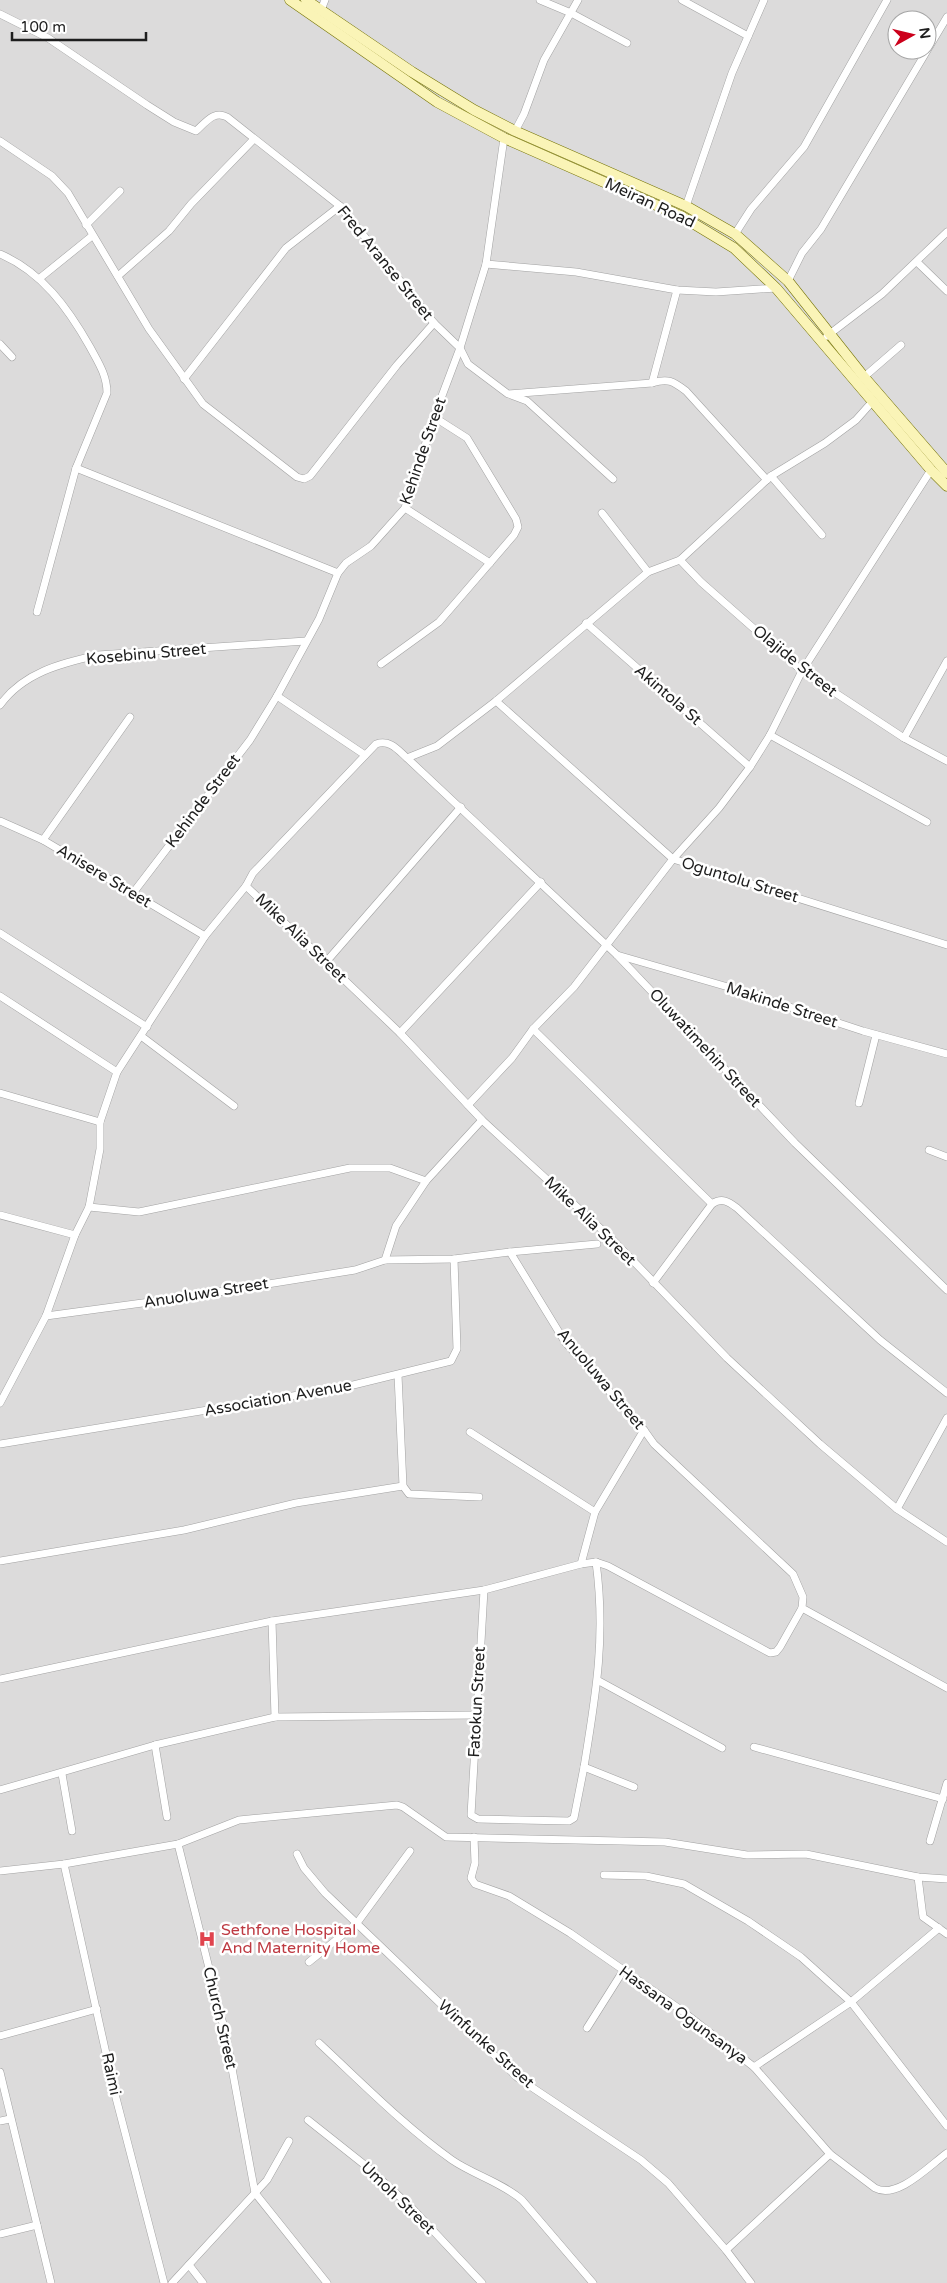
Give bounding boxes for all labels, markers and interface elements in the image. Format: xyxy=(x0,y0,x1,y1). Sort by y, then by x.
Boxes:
scale bar xyxy=(12,10,146,42)
north arrow xyxy=(887,10,937,60)
text: 100 m xyxy=(20,18,66,36)
text: N xyxy=(915,27,934,40)
street label: Meiran Road xyxy=(602,173,698,233)
street label: Fred Aranse Street xyxy=(333,202,437,324)
street label: Kehinde Street xyxy=(395,395,451,507)
street label: Olajide Street xyxy=(749,621,841,701)
street label: Kosebinu Street xyxy=(85,639,207,669)
street label: Akintola St xyxy=(630,660,706,730)
street label: Kehinde Street xyxy=(161,750,245,852)
street label: Anisere Street xyxy=(53,840,155,912)
street label: Oguntolu Street xyxy=(679,853,801,907)
street label: Mike Alia Street xyxy=(251,889,351,987)
street label: Makinde Street xyxy=(724,978,840,1032)
street label: Oluwatimehin Street xyxy=(645,984,765,1112)
street label: Mike Alia Street xyxy=(540,1172,640,1270)
street label: Anuoluwa Street xyxy=(142,1273,270,1313)
street label: Anuoluwa Street xyxy=(553,1324,649,1434)
street label: Association Avenue xyxy=(203,1375,353,1421)
street label: Fatokun Street xyxy=(464,1646,490,1758)
place label: Sethfone Hospital And Maternity Home xyxy=(221,1920,380,1958)
hospital icon: Sethfone Hospital And Maternity Home xyxy=(197,1929,217,1949)
street label: Hassana Ogunsanya xyxy=(615,1962,751,2068)
street label: Church Street xyxy=(198,1965,242,2071)
street label: Winfunke Street xyxy=(434,1996,538,2092)
street label: Raimi xyxy=(97,2051,125,2097)
street label: Umoh Street xyxy=(357,2158,439,2238)

